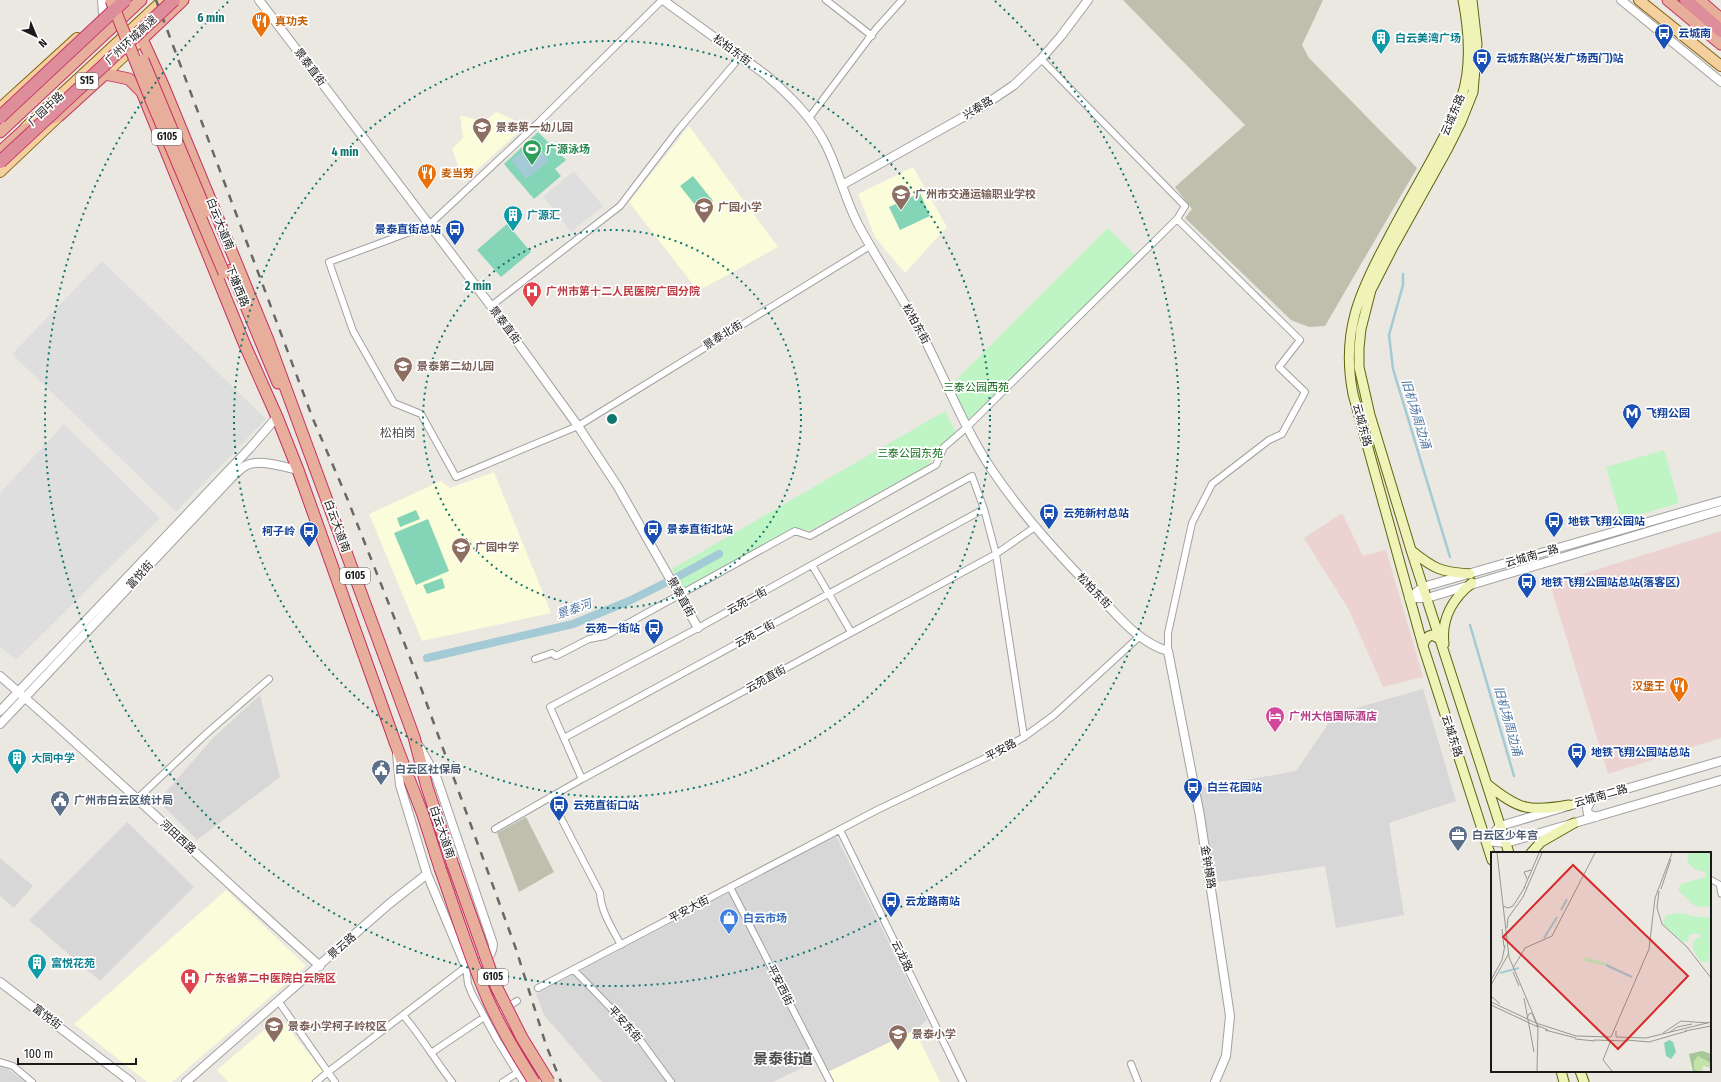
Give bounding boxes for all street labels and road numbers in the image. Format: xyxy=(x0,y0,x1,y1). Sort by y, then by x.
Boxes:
street label: 广州环城高速 xyxy=(102,13,160,67)
street label: 松柏东街 xyxy=(710,32,754,68)
street label: 景泰直街 xyxy=(292,46,328,88)
road number: S15 xyxy=(76,73,98,89)
street label: 广园中路 xyxy=(25,89,67,129)
street label: 云城东路 xyxy=(1438,92,1468,138)
street label: 兴泰路 xyxy=(961,94,995,122)
road number: G105 xyxy=(152,129,182,145)
street label: 白云大道南 xyxy=(204,196,236,252)
street label: 下塘西路 xyxy=(223,263,251,309)
street label: 松柏东街 xyxy=(900,302,932,346)
street label: 景泰直街 xyxy=(487,304,523,346)
street label: 景泰北街 xyxy=(701,318,745,352)
street label: 云城东路 xyxy=(1350,402,1374,448)
street label: 白云大道南 xyxy=(321,498,353,554)
street label: 云城南一路 xyxy=(1504,542,1560,570)
street label: 富悦街 xyxy=(124,558,156,592)
road number: G105 xyxy=(340,568,370,584)
street label: 松柏东街 xyxy=(1074,571,1114,611)
street label: 景泰直街 xyxy=(665,575,697,619)
street label: 云苑一街 xyxy=(725,585,769,617)
street label: 云苑二街 xyxy=(733,618,777,650)
street label: 云苑直街 xyxy=(744,663,788,695)
street label: 云城东路 xyxy=(1439,713,1465,759)
street label: 平安路 xyxy=(983,737,1019,763)
street label: 云城南二路 xyxy=(1573,782,1629,810)
street label: 白云大道南 xyxy=(427,804,457,860)
street label: 河田西路 xyxy=(157,817,199,857)
street label: 金钟横路 xyxy=(1198,844,1218,890)
street label: 平安大街 xyxy=(667,893,711,925)
street label: 景云路 xyxy=(325,930,359,962)
street label: 云龙路 xyxy=(889,938,915,974)
street label: 平安西街 xyxy=(764,962,796,1008)
road number: G105 xyxy=(478,969,508,985)
street label: 富悦街 xyxy=(30,1002,64,1032)
street label: 平安东街 xyxy=(605,1003,645,1045)

